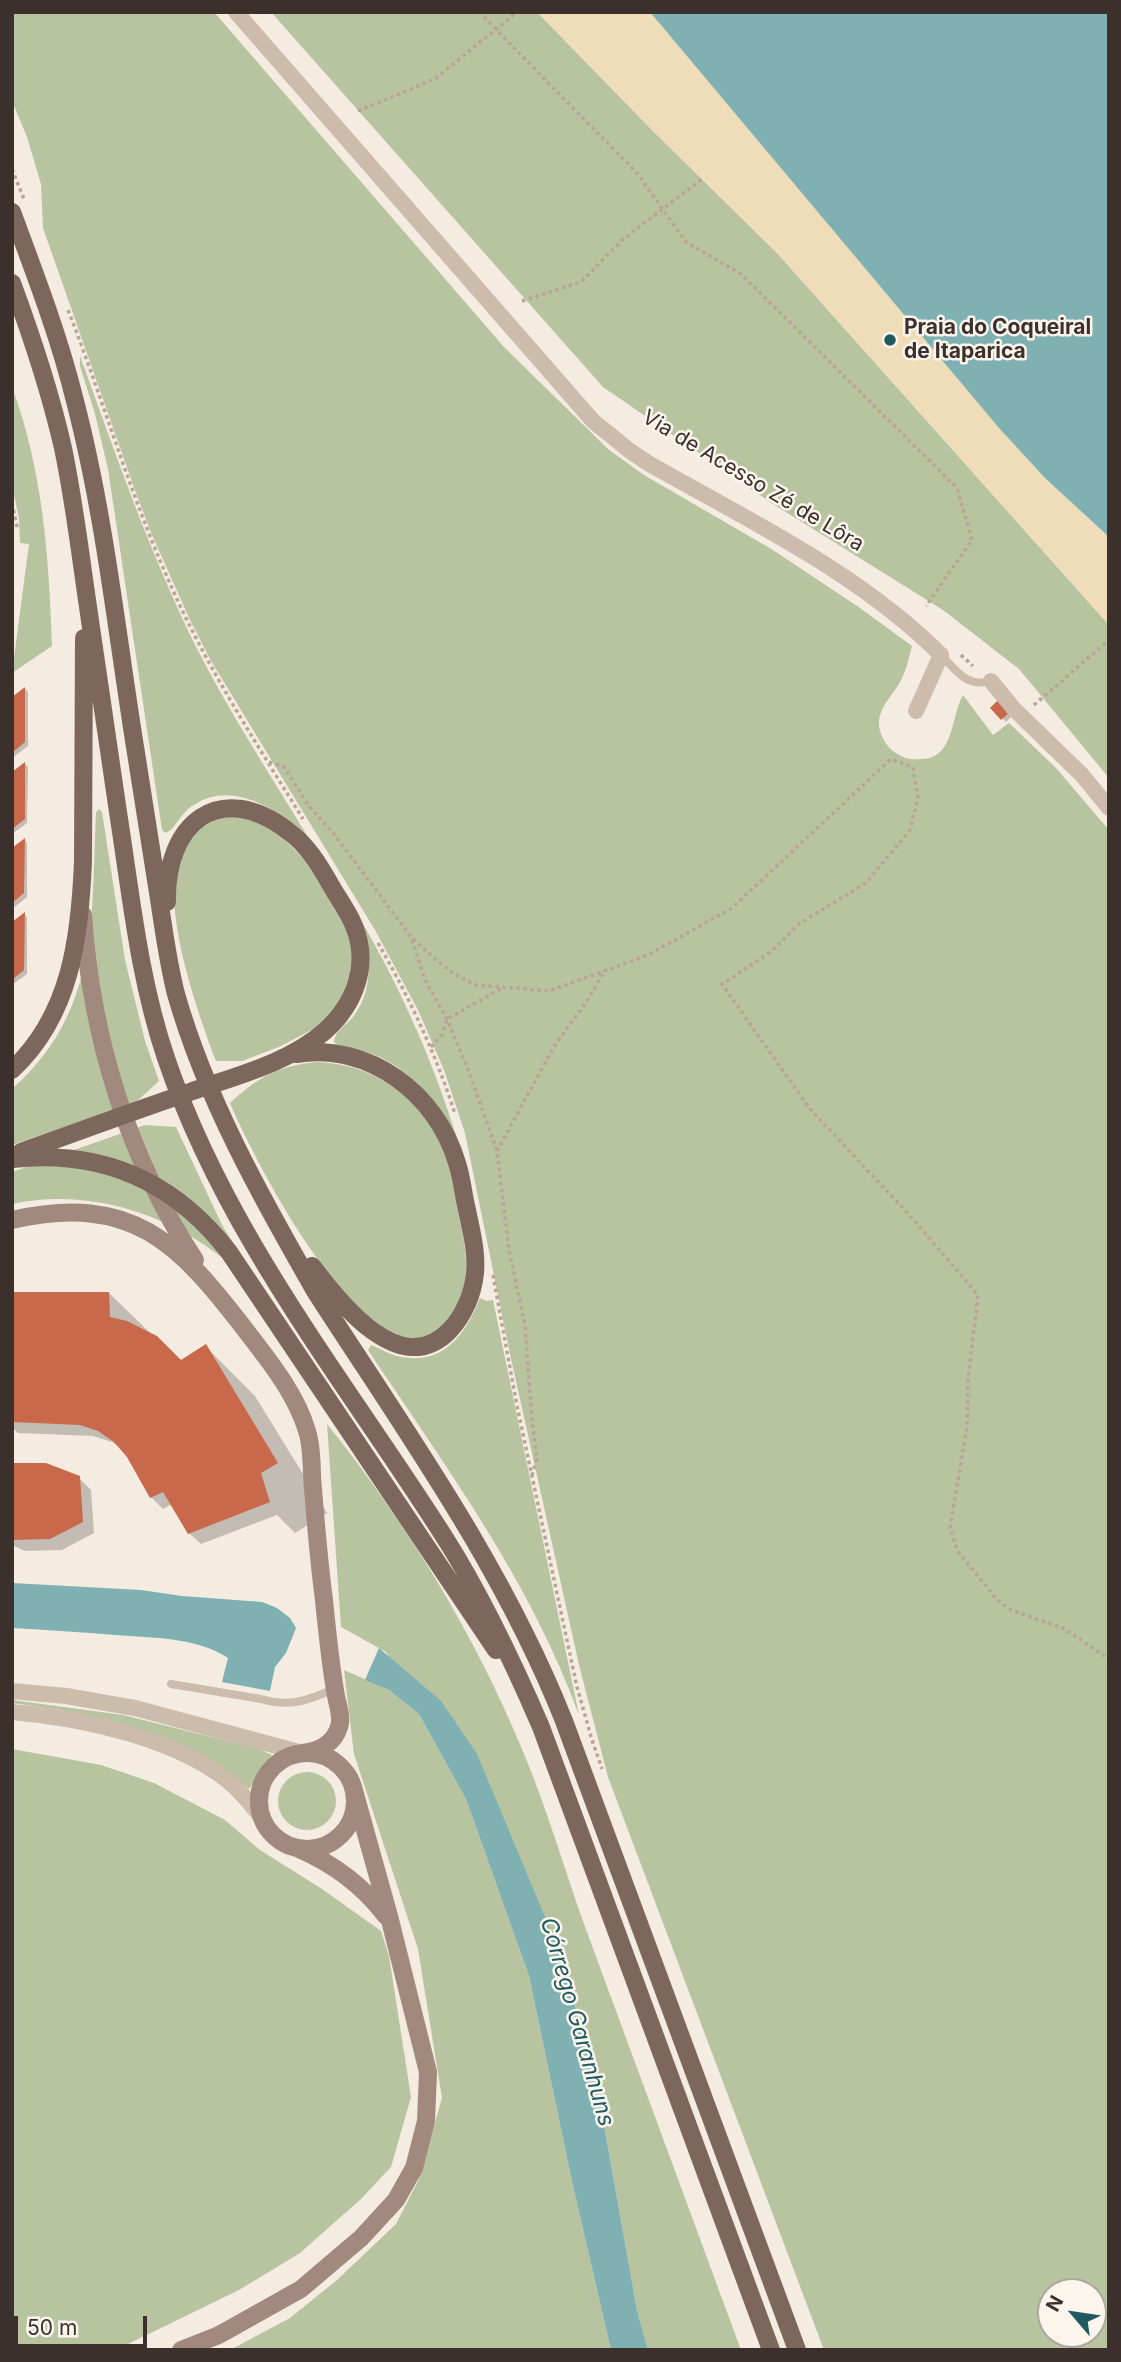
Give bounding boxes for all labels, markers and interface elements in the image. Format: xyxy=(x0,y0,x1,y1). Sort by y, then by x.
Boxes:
place label: Praia do Coqueiral de Itaparica xyxy=(904,315,1091,365)
marker: Praia do Coqueiral de Itaparica xyxy=(882,332,898,348)
street label: Via de Acesso Zé de Lôra xyxy=(638,405,868,557)
water label: Córrego Garanhuns xyxy=(534,1915,620,2129)
north arrow xyxy=(1037,2278,1107,2348)
text: N xyxy=(1041,2292,1069,2315)
scale bar xyxy=(18,2302,150,2346)
text: 50 m xyxy=(27,2315,77,2340)

